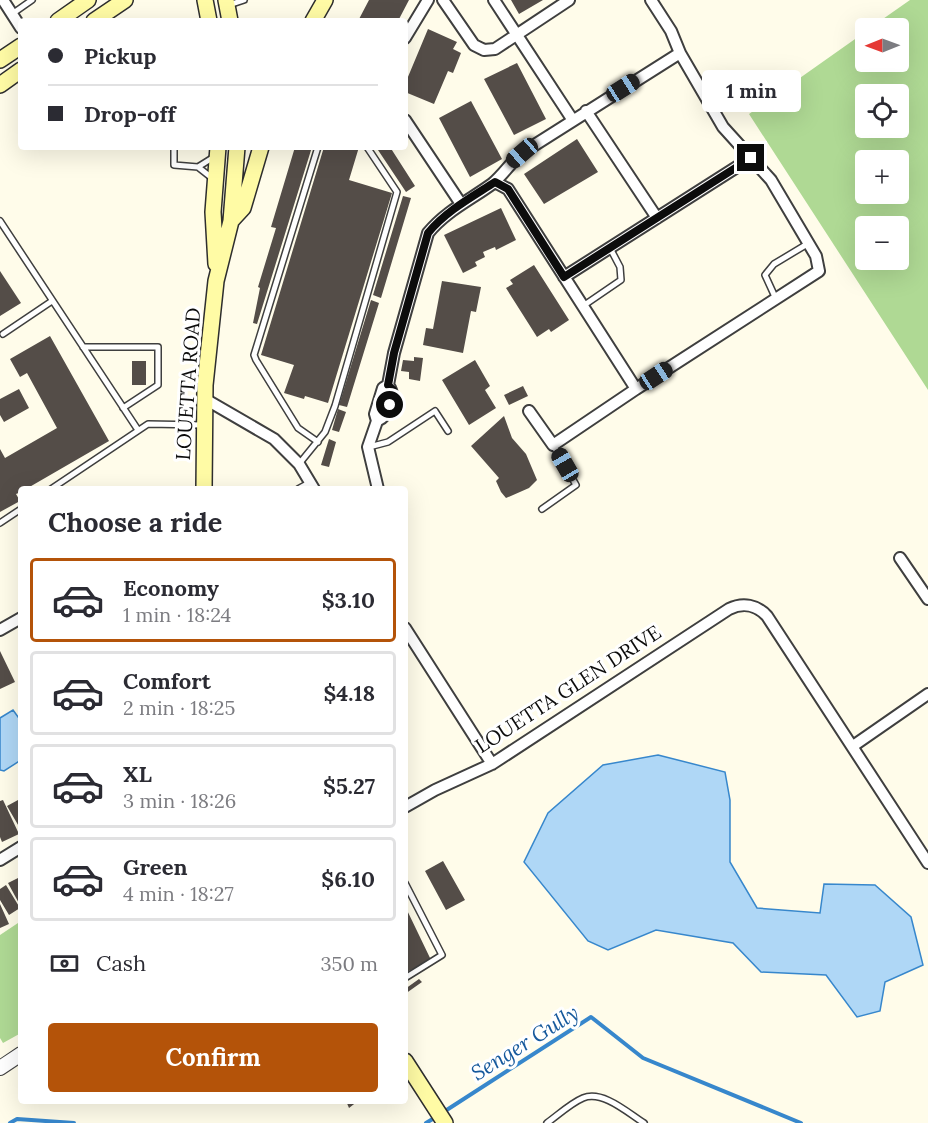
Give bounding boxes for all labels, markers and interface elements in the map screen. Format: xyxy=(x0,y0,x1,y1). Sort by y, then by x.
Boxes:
north arrow xyxy=(855,18,909,72)
map controls xyxy=(855,18,909,270)
text: Pickup xyxy=(84,42,157,70)
car xyxy=(603,71,643,105)
callout: 1 min xyxy=(702,71,801,113)
text: 1 min xyxy=(726,78,777,103)
button: locate xyxy=(855,84,909,138)
text: Drop-off xyxy=(84,100,176,128)
car xyxy=(503,134,541,172)
route end xyxy=(737,144,764,171)
button: + xyxy=(855,150,909,204)
button: − xyxy=(855,216,909,270)
street label: LOUETTA ROAD xyxy=(170,307,205,461)
car xyxy=(636,359,676,393)
route start xyxy=(376,391,403,418)
car xyxy=(548,445,582,485)
text: Choose a ride xyxy=(48,505,222,539)
icon: car xyxy=(51,573,105,627)
text: Economy xyxy=(123,574,219,602)
text: $3.10 xyxy=(322,586,375,614)
text: 1 min · 18:24 xyxy=(123,602,231,627)
street label: LOUETTA GLEN DRIVE xyxy=(470,619,665,758)
icon: car xyxy=(51,666,105,720)
text: Comfort xyxy=(123,667,211,695)
text: $4.18 xyxy=(323,679,375,707)
text: 2 min · 18:25 xyxy=(123,695,235,720)
icon: car xyxy=(51,759,105,813)
text: XL xyxy=(123,760,152,788)
text: $5.27 xyxy=(323,772,375,800)
text: 3 min · 18:26 xyxy=(123,788,236,813)
icon: car xyxy=(51,852,105,906)
text: Green xyxy=(123,853,188,881)
text: $6.10 xyxy=(321,865,375,893)
text: 4 min · 18:27 xyxy=(123,881,234,906)
icon: cash xyxy=(48,947,81,980)
text: Cash xyxy=(96,949,146,977)
text: 350 m xyxy=(320,951,378,976)
water label: Senger Gully xyxy=(466,999,584,1086)
button: Confirm xyxy=(48,1023,378,1092)

